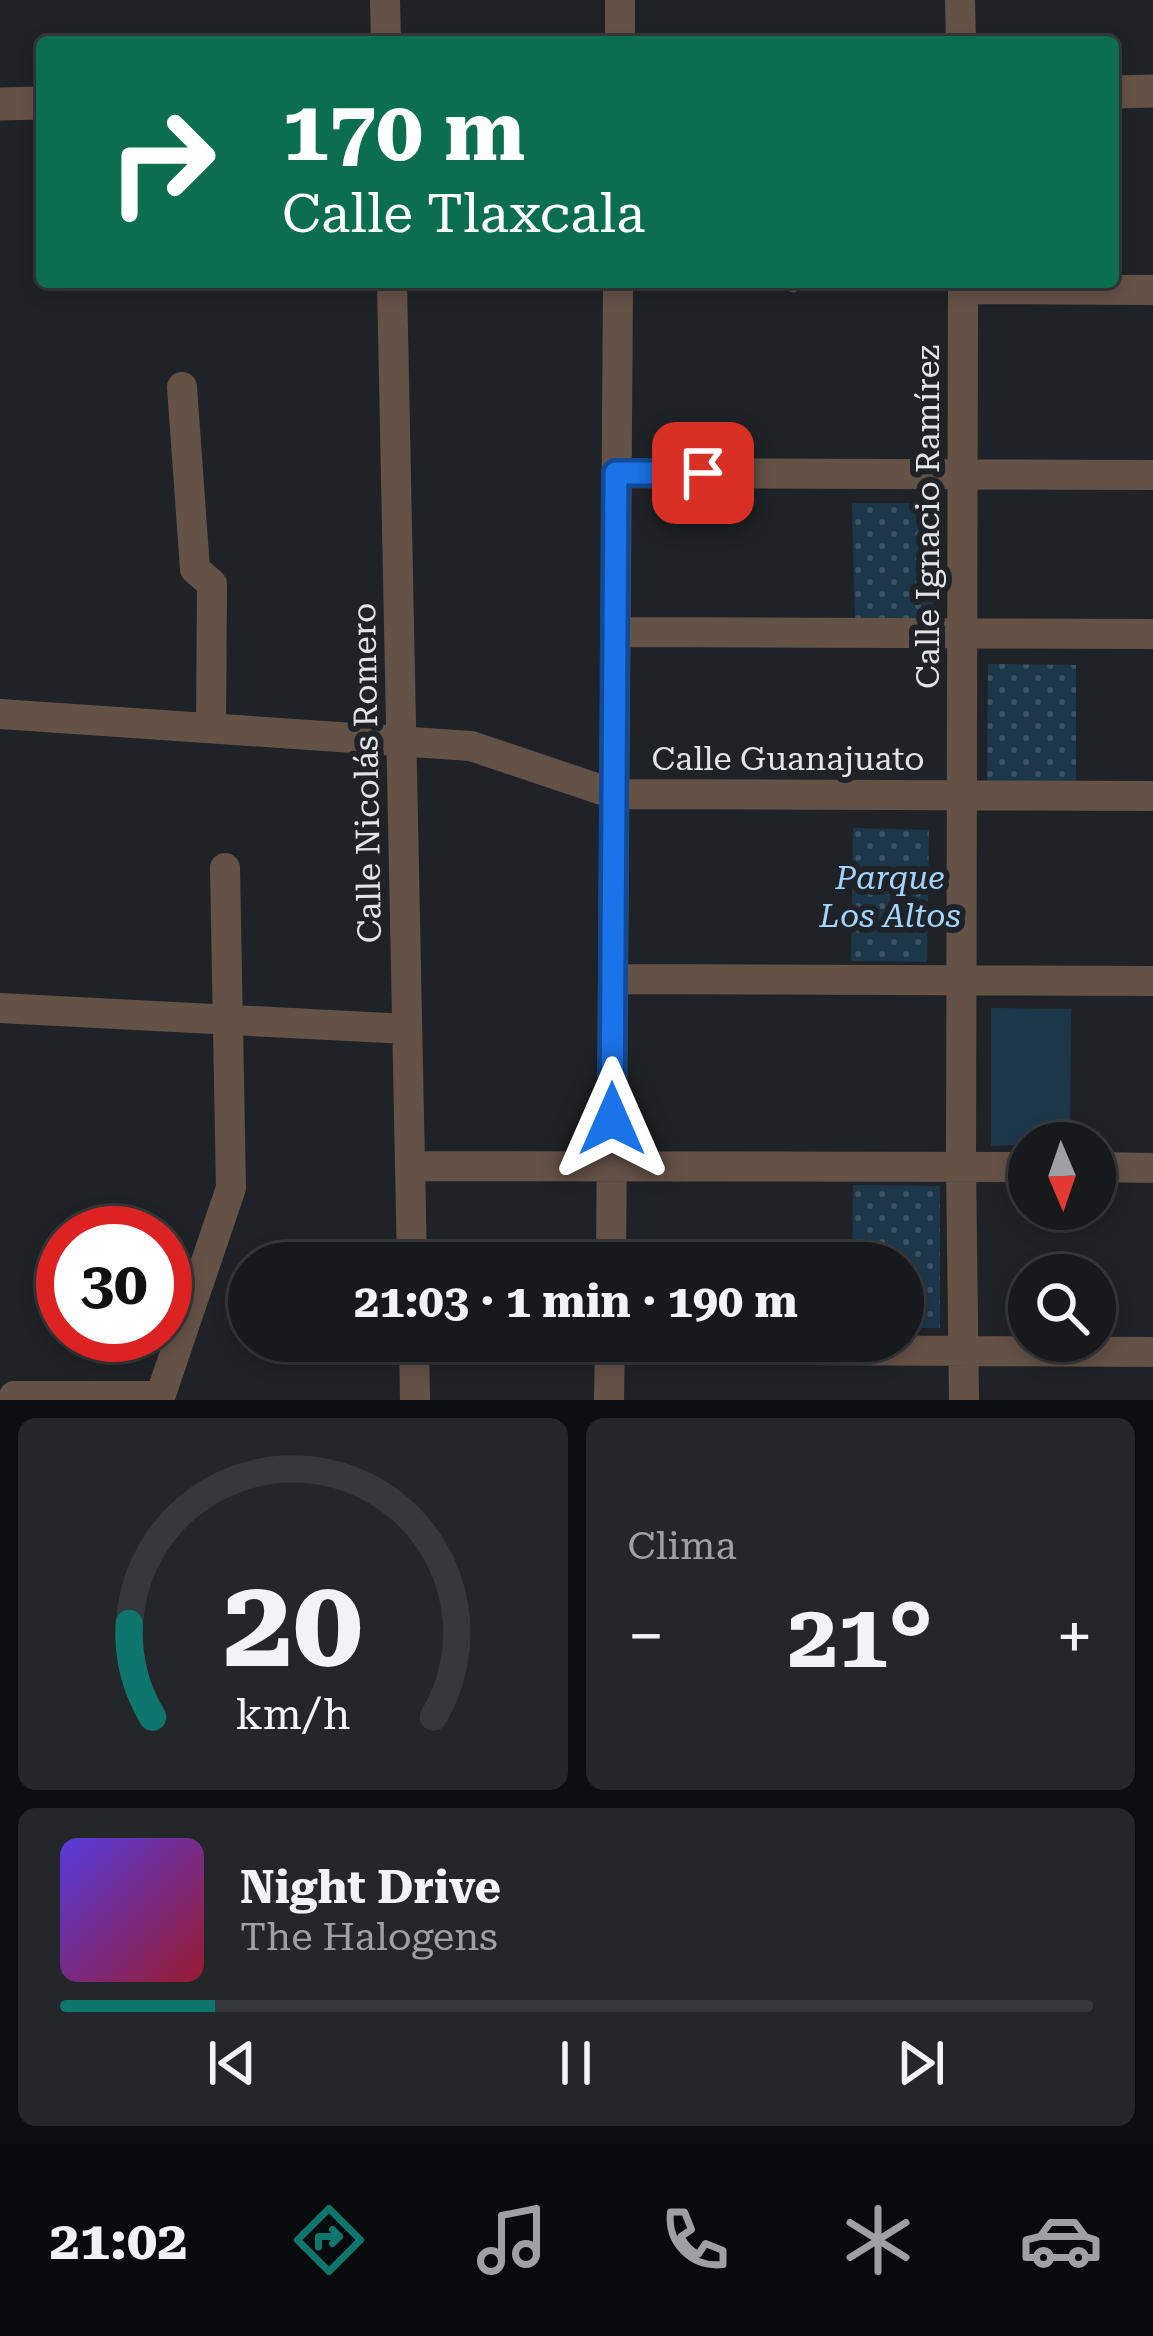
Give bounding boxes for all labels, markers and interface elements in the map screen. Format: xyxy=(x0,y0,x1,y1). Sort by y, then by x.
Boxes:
text: 170 m xyxy=(282,82,525,180)
icon: right xyxy=(84,84,240,240)
text: Calle Tlaxcala xyxy=(282,182,645,245)
street label: Calle Ignacio Ramírez xyxy=(908,345,947,689)
pin xyxy=(652,422,754,524)
icon: arrive xyxy=(670,440,736,506)
street label: Calle Nicolás Romero xyxy=(344,602,389,944)
street label: Calle Guanajuato xyxy=(652,739,924,778)
park label: Parque Los Altos xyxy=(818,858,961,935)
position arrow xyxy=(549,1056,675,1182)
north arrow xyxy=(1008,1122,1116,1230)
map controls xyxy=(1008,1122,1116,1362)
speed limit sign: 30 xyxy=(36,1206,192,1362)
button: search xyxy=(1008,1254,1116,1362)
text: 21:03 · 1 min · 190 m xyxy=(354,1275,798,1328)
text: Clima xyxy=(628,1523,737,1569)
text: 20 xyxy=(223,1550,363,1696)
text: 21° xyxy=(787,1584,933,1689)
text: − xyxy=(628,1598,664,1675)
text: + xyxy=(1056,1598,1093,1675)
text: km/h xyxy=(235,1689,350,1739)
text: Night Drive xyxy=(240,1861,501,1914)
text: The Halogens xyxy=(240,1914,498,1960)
icon: previous xyxy=(199,2030,265,2096)
icon: pause xyxy=(543,2030,609,2096)
icon: next xyxy=(888,2030,954,2096)
icon: directions xyxy=(287,2198,371,2282)
icon: music xyxy=(470,2198,554,2282)
icon: phone xyxy=(653,2198,737,2282)
icon: climate xyxy=(836,2198,920,2282)
icon: car xyxy=(1019,2198,1103,2282)
text: 21:02 xyxy=(50,2209,187,2272)

